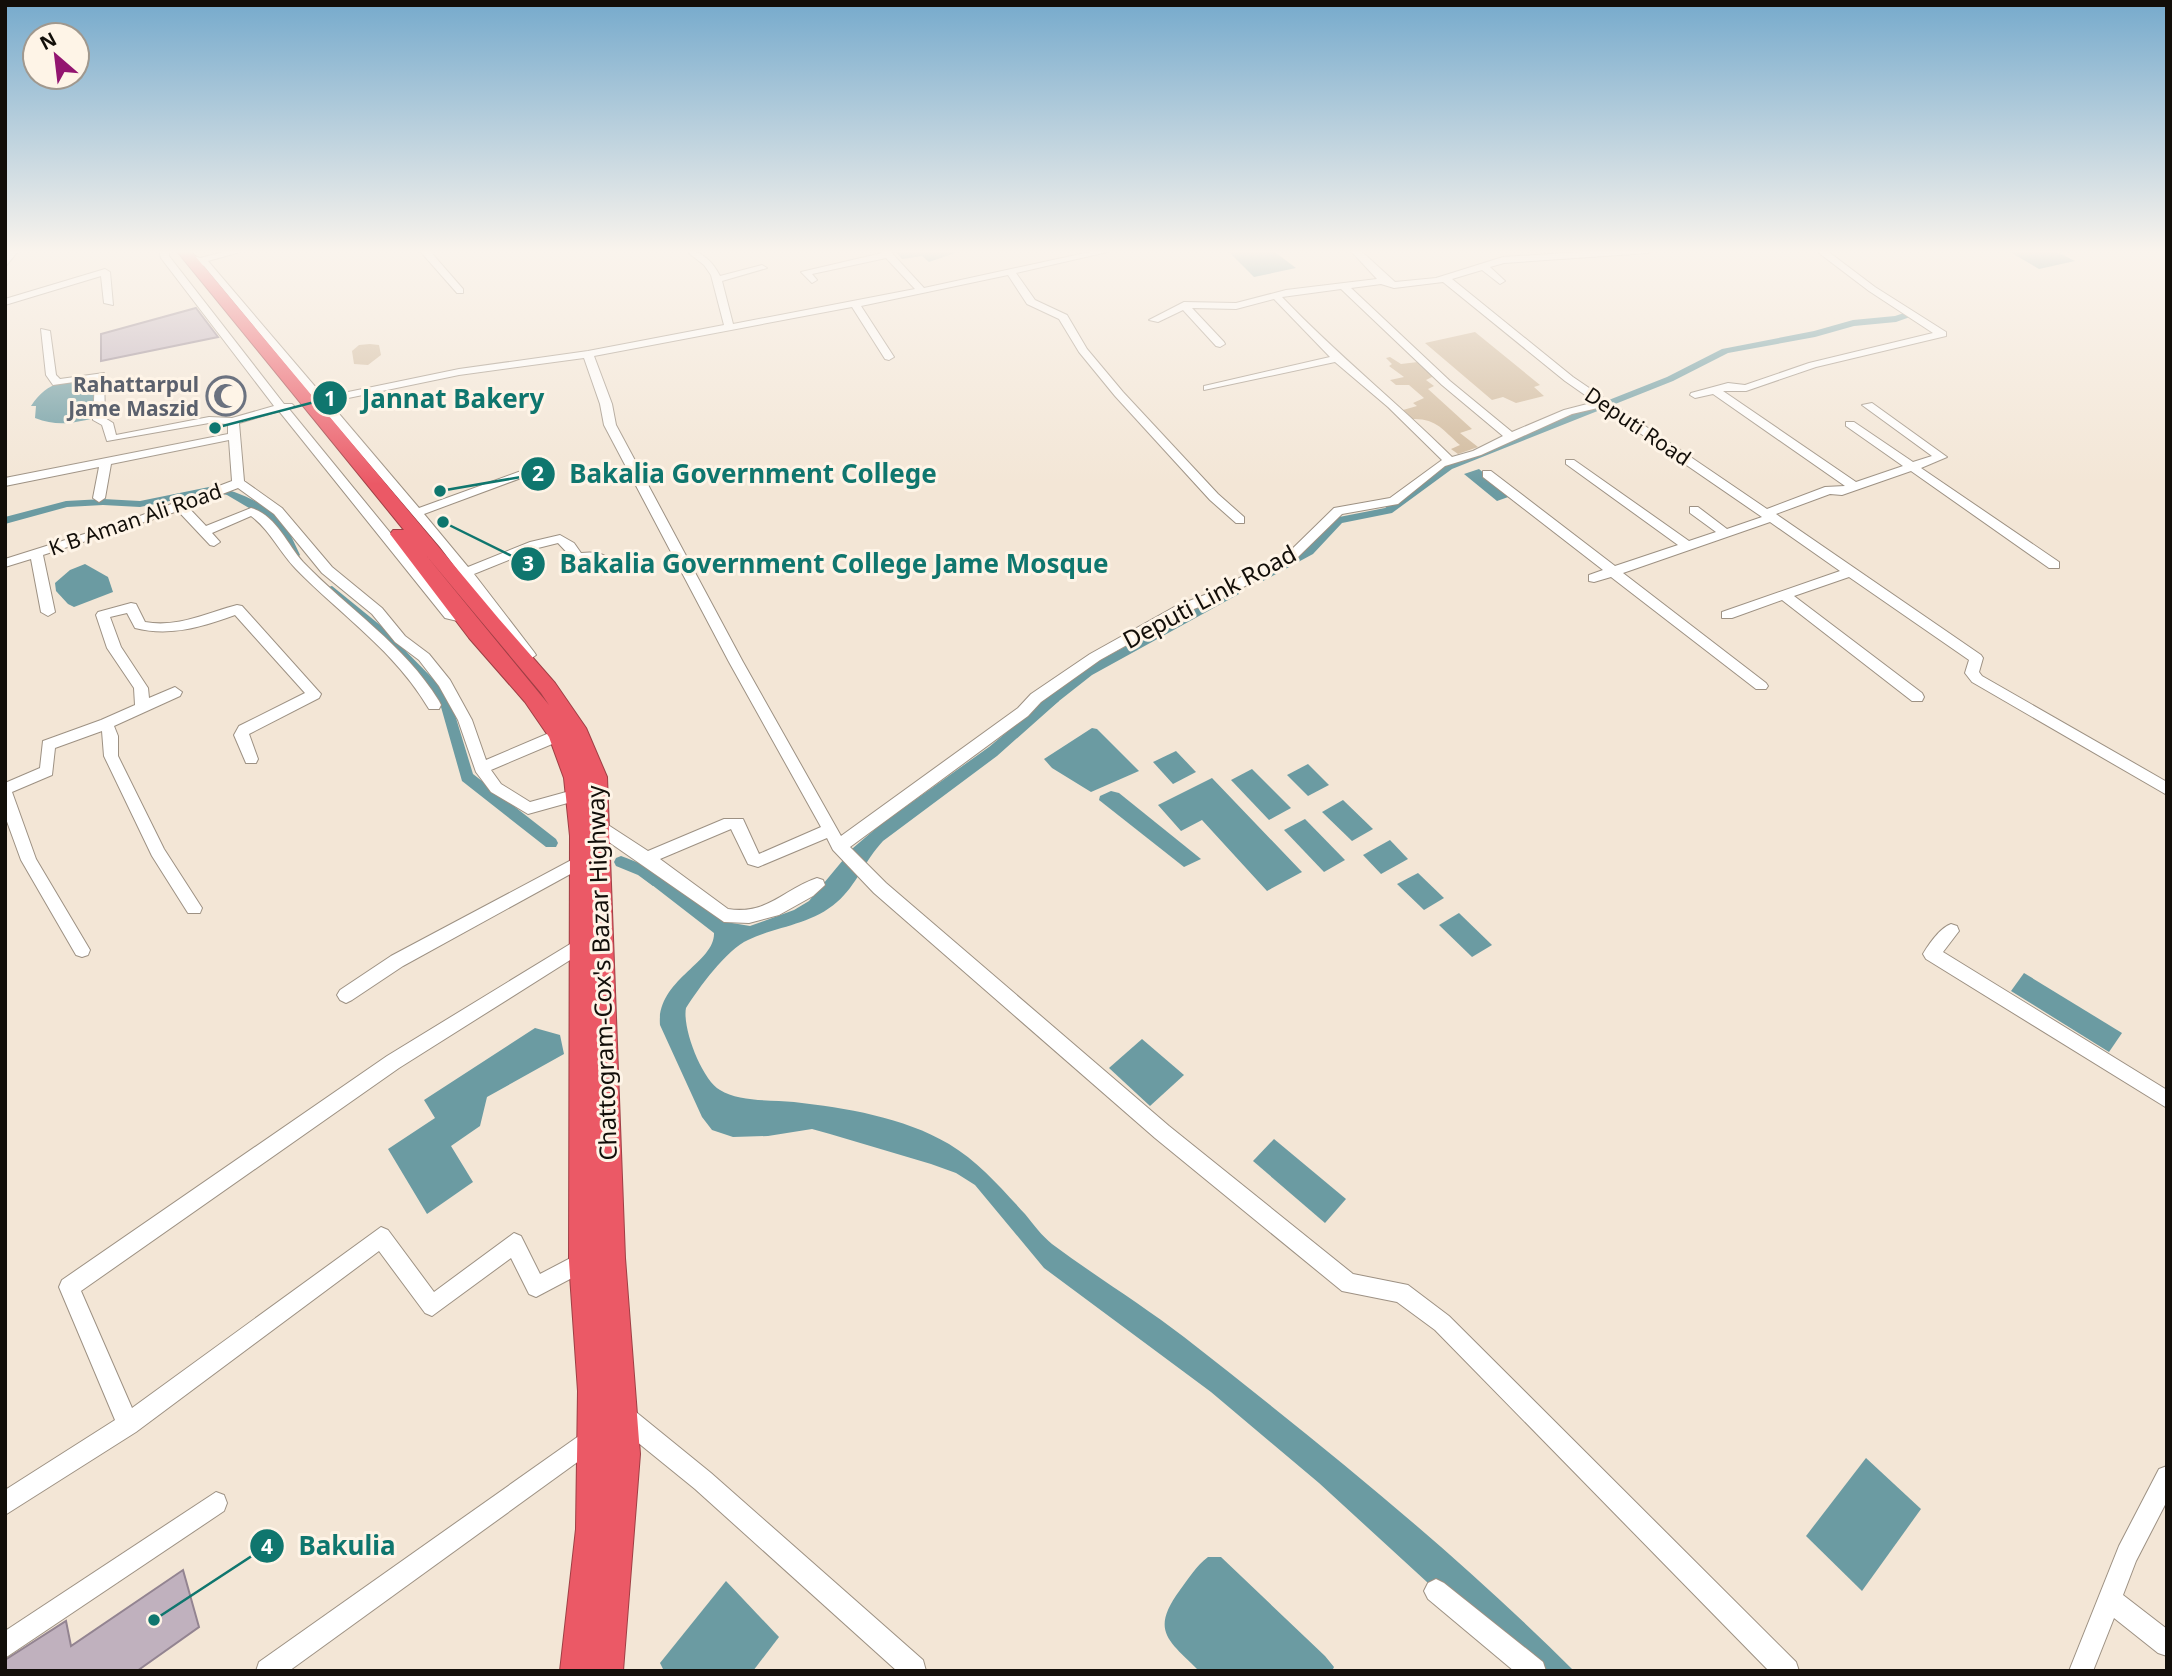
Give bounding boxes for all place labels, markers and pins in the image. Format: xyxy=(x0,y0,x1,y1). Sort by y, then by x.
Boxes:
place label: Rahattarpul Jame Maszid xyxy=(66,370,199,422)
mosque icon: Rahattarpul Jame Maszid xyxy=(205,375,247,417)
callout: Jannat Bakery xyxy=(313,375,559,422)
callout: Bakalia Government College xyxy=(520,450,951,497)
callout: Bakalia Government College Jame Mosque xyxy=(510,540,1122,587)
callout: Bakulia xyxy=(250,1523,410,1570)

